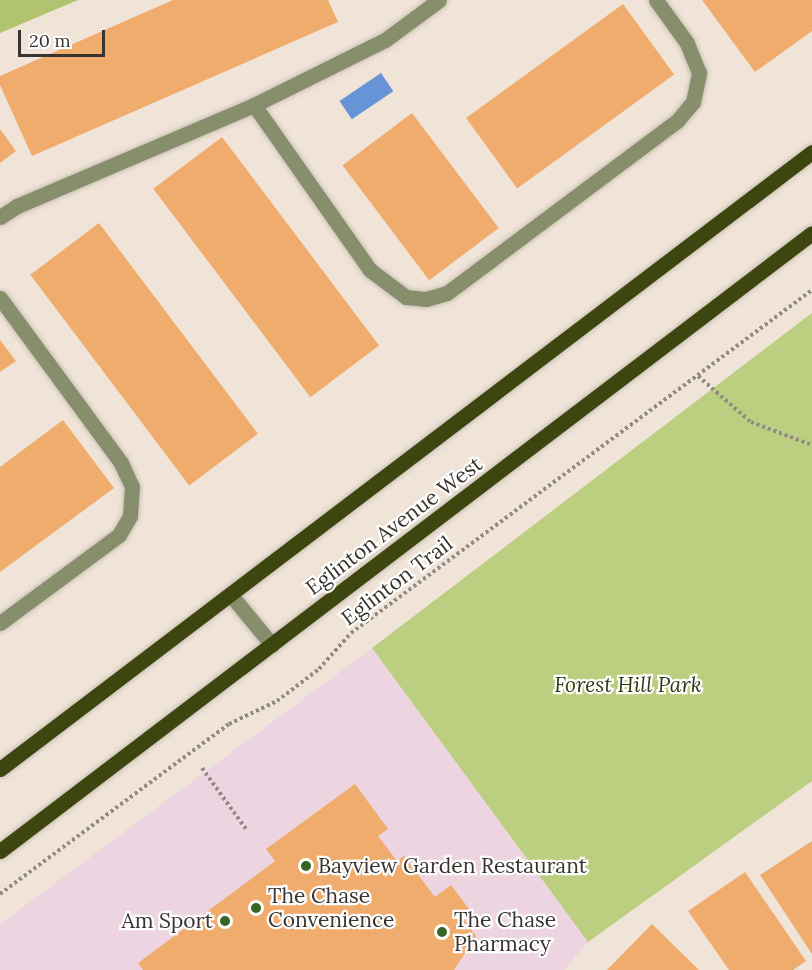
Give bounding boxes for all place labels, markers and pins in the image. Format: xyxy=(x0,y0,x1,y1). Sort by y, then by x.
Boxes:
place label: Bayview Garden Restaurant xyxy=(318,853,587,879)
marker: Bayview Garden Restaurant xyxy=(299,859,313,873)
place label: The Chase Convenience xyxy=(268,883,395,933)
marker: The Chase Convenience xyxy=(249,901,263,915)
place label: The Chase Pharmacy xyxy=(454,907,556,957)
place label: Am Sport xyxy=(122,908,213,934)
marker: Am Sport xyxy=(218,914,232,928)
marker: The Chase Pharmacy xyxy=(435,925,449,939)

